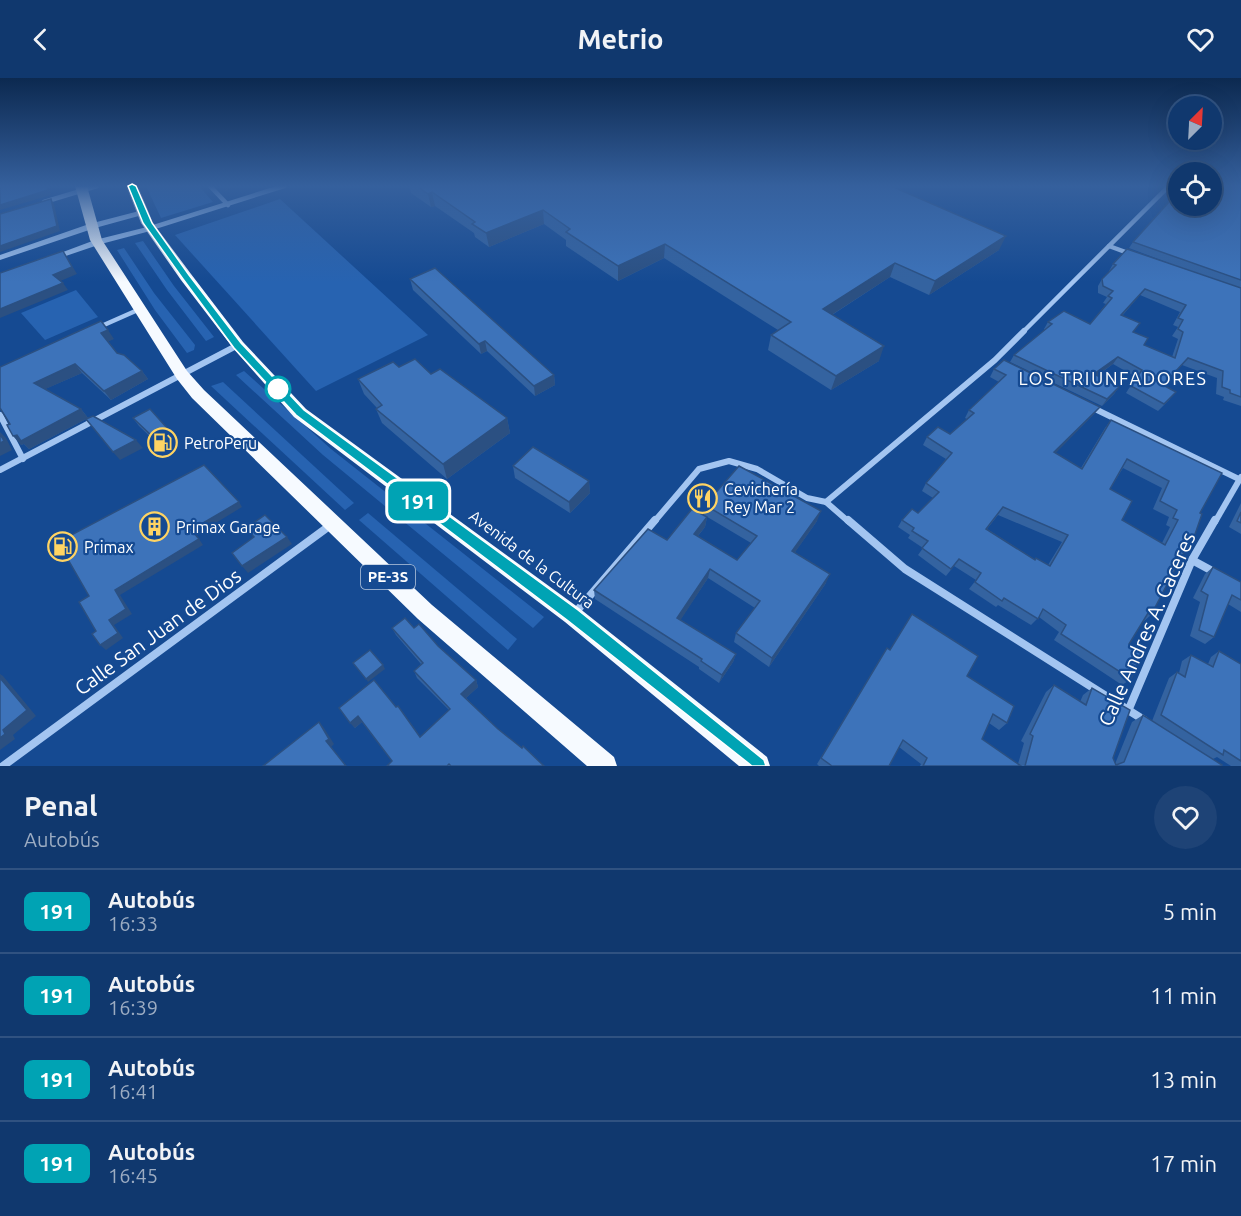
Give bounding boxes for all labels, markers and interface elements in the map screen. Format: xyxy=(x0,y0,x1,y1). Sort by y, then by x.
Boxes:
icon: back xyxy=(24,23,57,56)
icon: heart xyxy=(1184,23,1217,56)
text: Metrio xyxy=(577,24,664,54)
north arrow xyxy=(1168,96,1222,150)
map controls xyxy=(1168,96,1222,216)
button: locate xyxy=(1168,162,1222,216)
district label: LOS TRIUNFADORES xyxy=(1018,368,1208,388)
unlabelled marker xyxy=(265,376,291,402)
fuel station icon: PetroPeru xyxy=(147,427,179,459)
place label: PetroPeru xyxy=(184,434,257,452)
place label: Cevichería Rey Mar 2 xyxy=(724,480,798,516)
line badge: 191 xyxy=(384,482,452,520)
restaurant icon: Cevichería Rey Mar 2 xyxy=(687,482,719,514)
text: 191 xyxy=(400,489,436,513)
street label: Avenida de la Cultura xyxy=(466,506,598,612)
building icon: Primax Garage xyxy=(139,511,171,543)
place label: Primax Garage xyxy=(176,518,280,536)
street label: Calle Andres A. Caceres xyxy=(1093,528,1200,729)
fuel station icon: Primax xyxy=(47,531,79,563)
place label: Primax xyxy=(84,538,134,556)
street label: Calle San Juan de Dios xyxy=(70,564,245,700)
road number: PE-3S xyxy=(361,565,415,589)
button: heart xyxy=(1154,786,1217,849)
text: Penal xyxy=(24,790,97,821)
text: Autobús xyxy=(24,828,100,851)
text: Autobús xyxy=(108,887,195,912)
text: 191 xyxy=(39,899,75,923)
text: 5 min xyxy=(1163,899,1217,924)
text: 16:33 xyxy=(108,912,158,935)
text: Autobús xyxy=(108,971,195,996)
text: 191 xyxy=(39,983,75,1007)
text: 11 min xyxy=(1150,983,1217,1008)
text: 16:39 xyxy=(108,996,158,1019)
text: Autobús xyxy=(108,1055,195,1080)
text: 191 xyxy=(39,1067,75,1091)
text: 13 min xyxy=(1150,1067,1217,1092)
text: 16:41 xyxy=(108,1080,158,1103)
text: Autobús xyxy=(108,1139,195,1164)
text: 191 xyxy=(39,1151,75,1175)
text: 17 min xyxy=(1150,1151,1217,1176)
text: 16:45 xyxy=(108,1164,158,1187)

